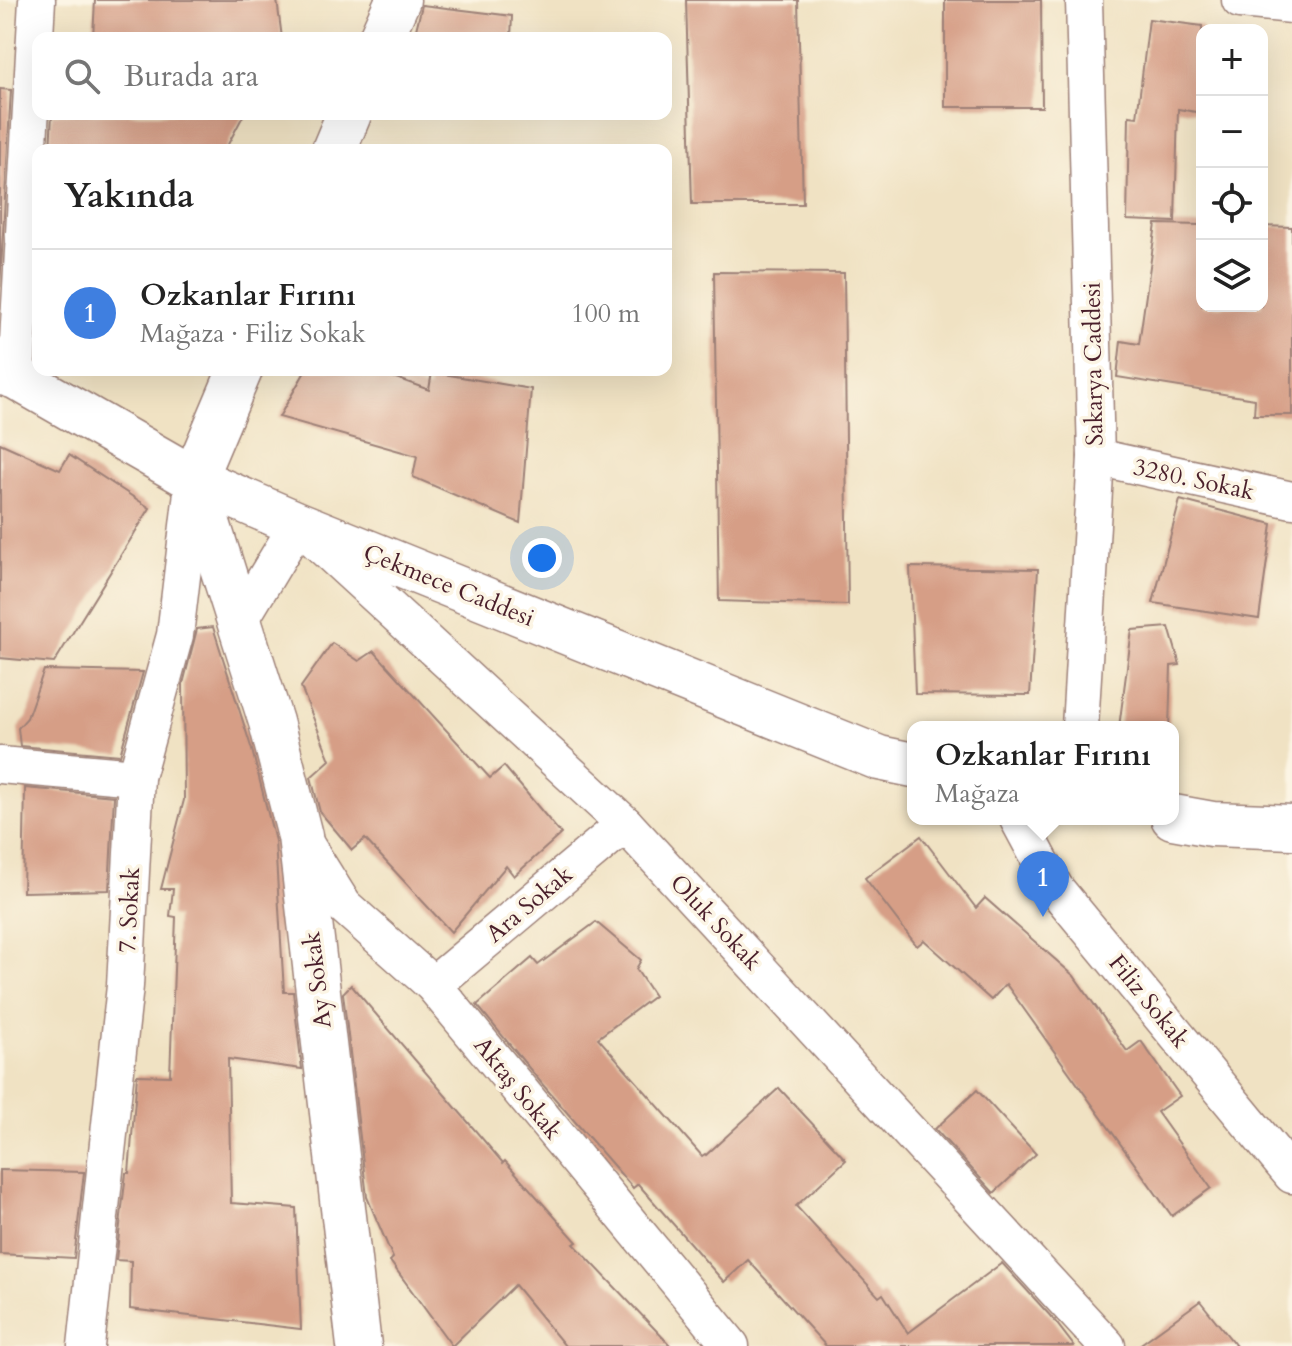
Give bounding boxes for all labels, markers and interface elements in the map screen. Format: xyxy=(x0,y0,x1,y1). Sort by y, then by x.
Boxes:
map controls xyxy=(1196,24,1268,312)
button: + xyxy=(1196,24,1268,96)
search box xyxy=(32,32,672,120)
icon: search xyxy=(60,54,104,98)
text: Burada ara xyxy=(124,56,259,97)
button: − xyxy=(1196,96,1268,168)
button: locate xyxy=(1196,168,1268,240)
text: Yakında xyxy=(64,173,194,219)
button: layers xyxy=(1196,240,1268,312)
text: Ozkanlar Fırını xyxy=(140,275,356,316)
street label: Sakarya Caddesi xyxy=(1076,282,1111,446)
text: 1 xyxy=(83,296,97,331)
text: 100 m xyxy=(571,296,640,331)
text: Mağaza · Filiz Sokak xyxy=(140,316,366,351)
street label: 3280. Sokak xyxy=(1130,451,1258,508)
street label: Çekmece Caddesi xyxy=(358,536,539,635)
your location xyxy=(522,538,562,578)
popup xyxy=(907,721,1179,825)
text: Ozkanlar Fırını xyxy=(935,735,1151,776)
text: Mağaza xyxy=(935,776,1019,811)
pin: 1 xyxy=(1017,851,1069,917)
street label: Ara Sokak xyxy=(479,858,580,950)
street label: 7. Sokak xyxy=(111,866,148,954)
street label: Oluk Sokak xyxy=(663,867,769,978)
street label: Ay Sokak xyxy=(295,930,340,1030)
street label: Filiz Sokak xyxy=(1101,948,1197,1055)
street label: Aktaş Sokak xyxy=(466,1030,569,1147)

